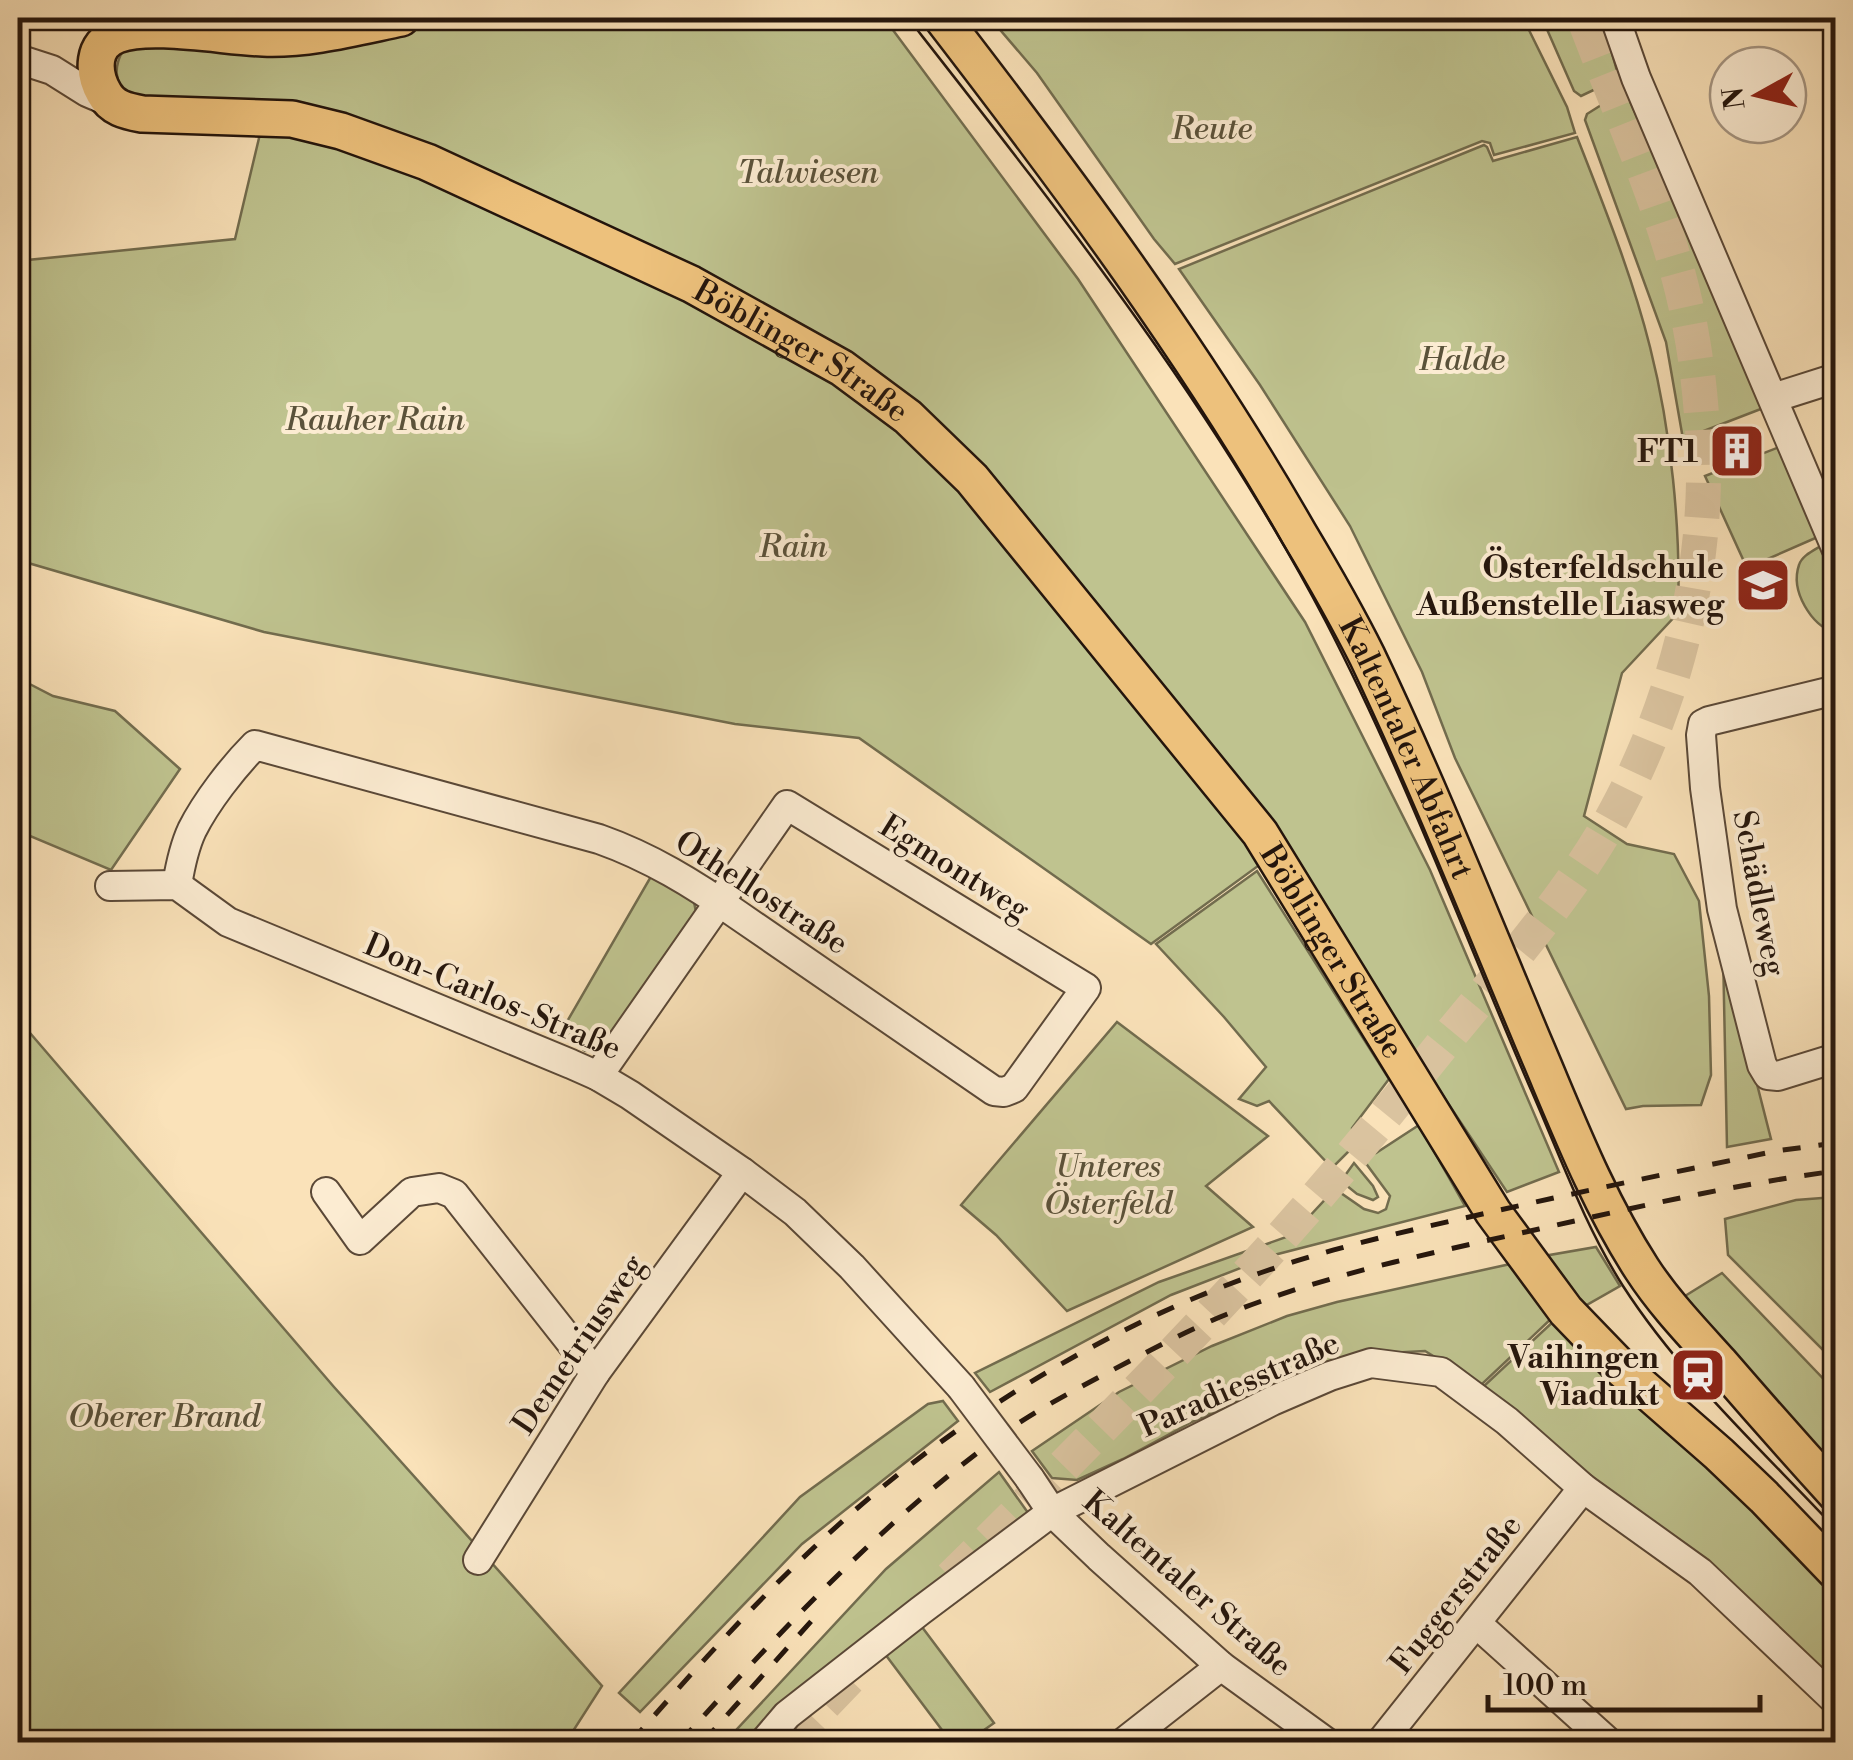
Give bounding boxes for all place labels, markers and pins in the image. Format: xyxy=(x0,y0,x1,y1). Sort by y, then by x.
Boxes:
building icon: FT1 xyxy=(1707,421,1767,481)
place label: FT1 xyxy=(1637,432,1699,472)
place label: Österfeldschule Außenstelle Liasweg xyxy=(1416,546,1725,625)
school or university icon: Österfeldschule Außenstelle Liasweg xyxy=(1733,555,1793,615)
place label: Vaihingen Viadukt xyxy=(1507,1338,1660,1415)
station icon: Vaihingen Viadukt xyxy=(1668,1345,1728,1405)

